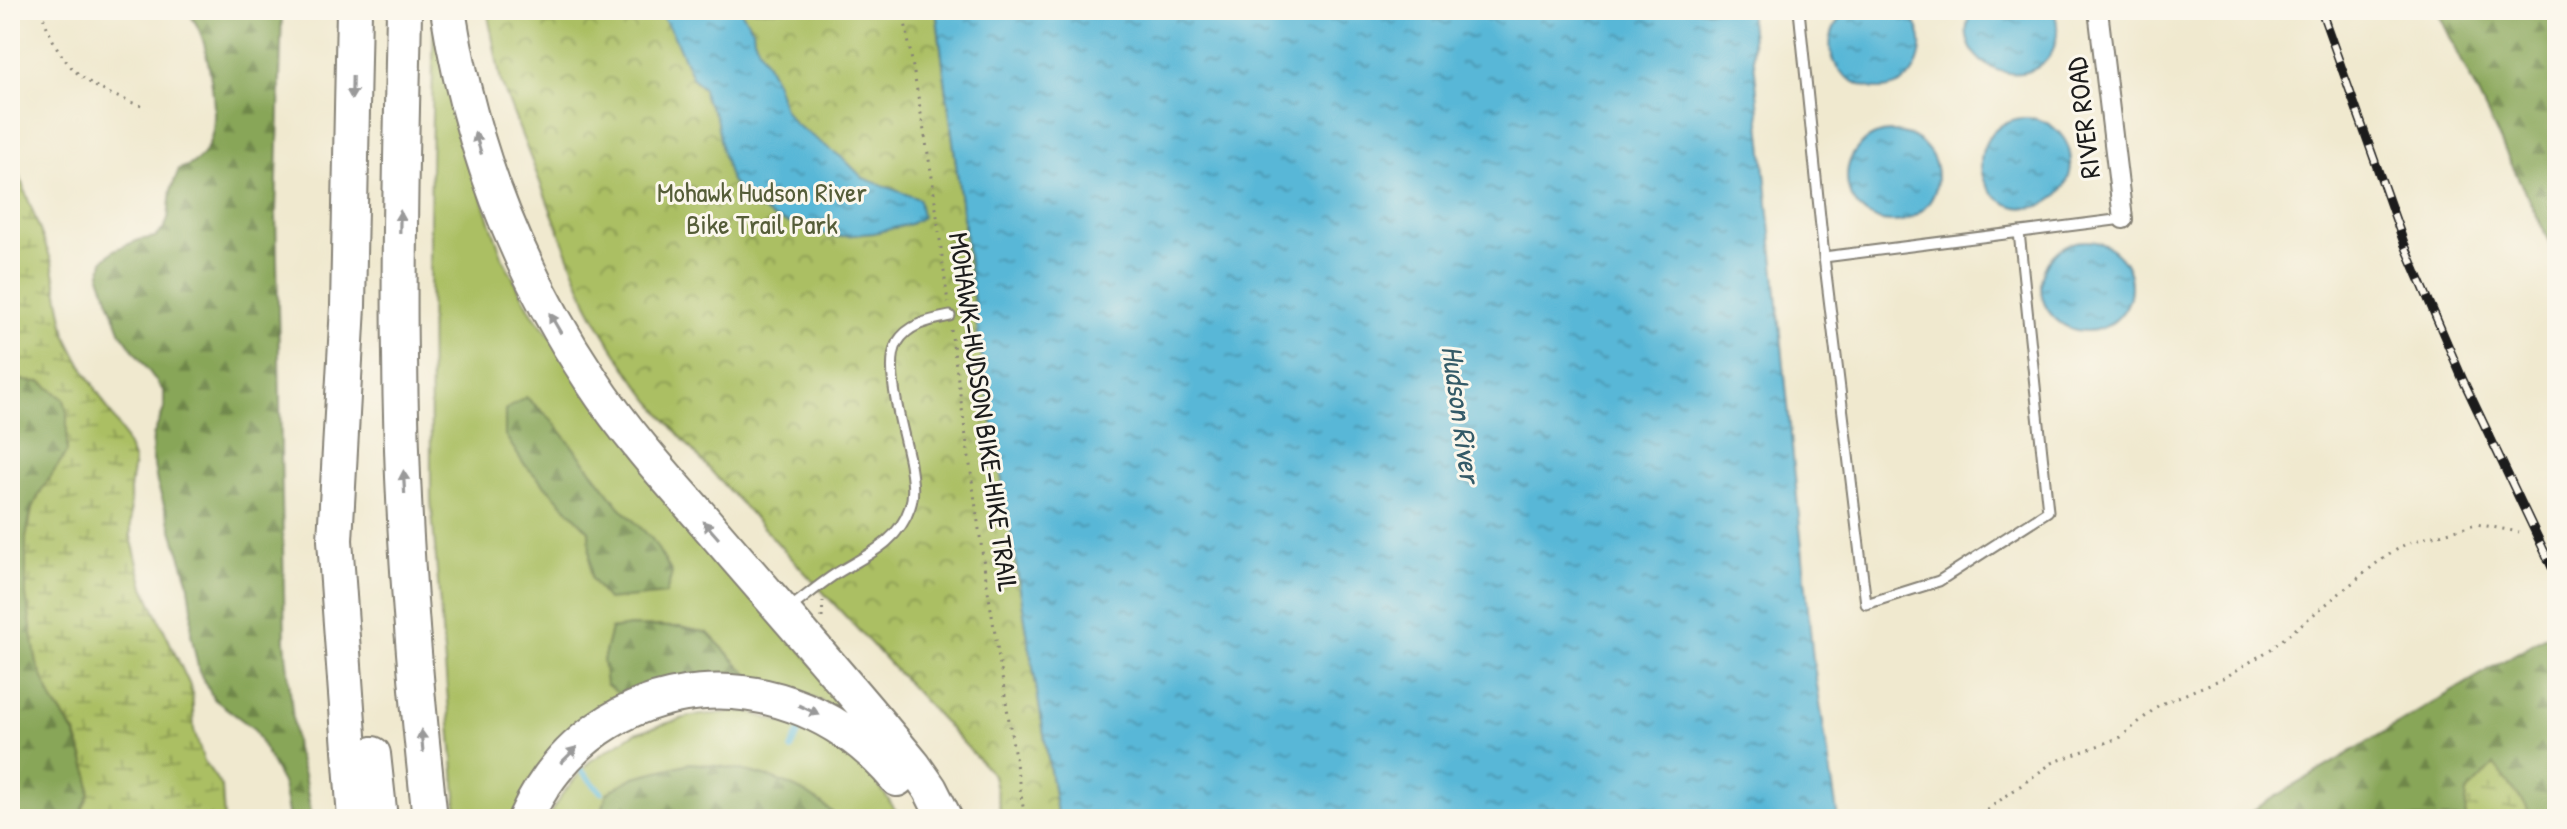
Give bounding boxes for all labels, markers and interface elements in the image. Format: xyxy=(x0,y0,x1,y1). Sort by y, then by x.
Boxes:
street label: RIVER ROAD xyxy=(2057,55,2109,181)
one-way arrow xyxy=(346,76,358,101)
one-way arrow xyxy=(471,130,484,154)
park label: Mohawk Hudson River Bike Trail Park xyxy=(657,173,867,243)
one-way arrow xyxy=(393,209,406,234)
street label: MOHAWK-HUDSON BIKE-HIKE TRAIL xyxy=(940,230,1028,594)
one-way arrow xyxy=(548,312,562,334)
water label: Hudson River xyxy=(1433,343,1492,488)
one-way arrow xyxy=(397,469,410,494)
one-way arrow xyxy=(703,520,721,540)
one-way arrow xyxy=(797,703,820,717)
one-way arrow xyxy=(415,728,428,753)
one-way arrow xyxy=(559,746,577,765)

